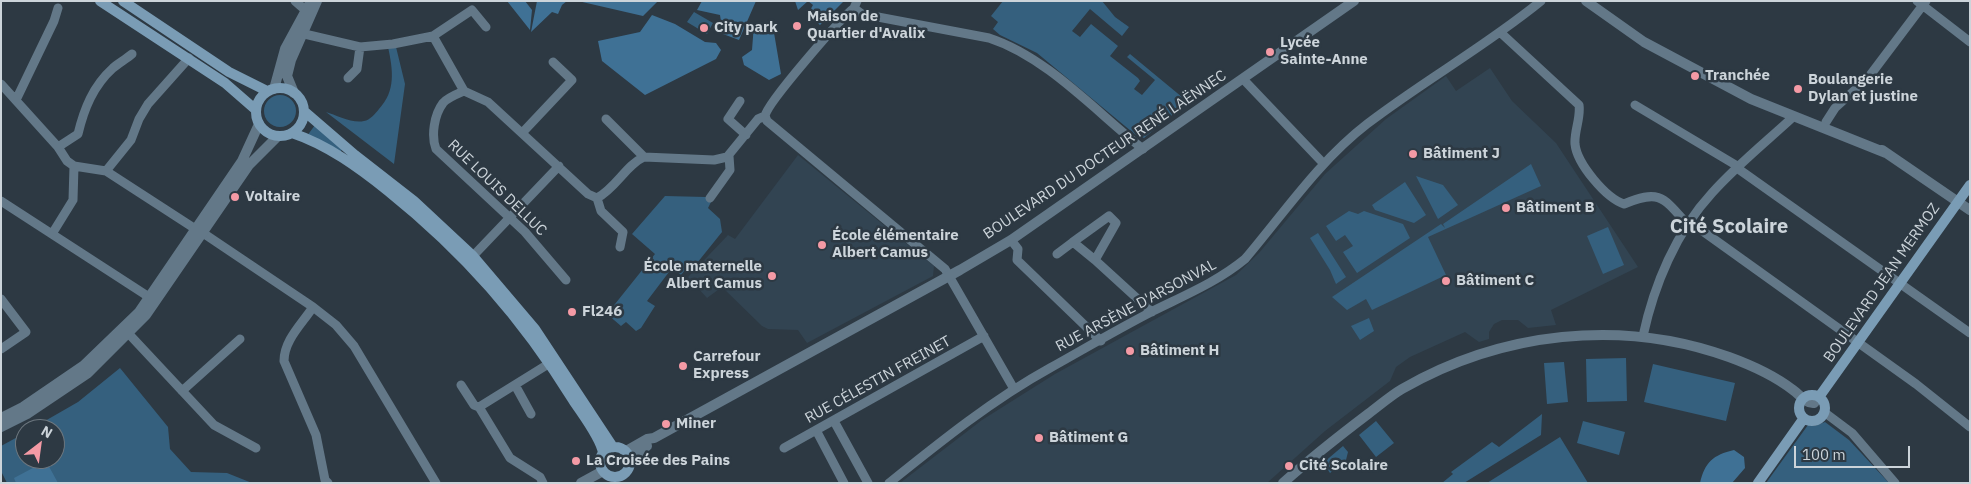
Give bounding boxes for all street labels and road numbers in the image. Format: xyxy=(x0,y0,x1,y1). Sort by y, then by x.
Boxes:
street label: BOULEVARD DU DOCTEUR RENÉ LAËNNEC xyxy=(980,67,1230,243)
street label: RUE LOUIS DELLUC xyxy=(444,136,550,240)
street label: BOULEVARD JEAN MERMOZ xyxy=(1820,200,1944,366)
street label: RUE ARSÈNE D'ARSONVAL xyxy=(1053,256,1219,356)
street label: RUE CÉLESTIN FREINET xyxy=(802,332,954,428)

